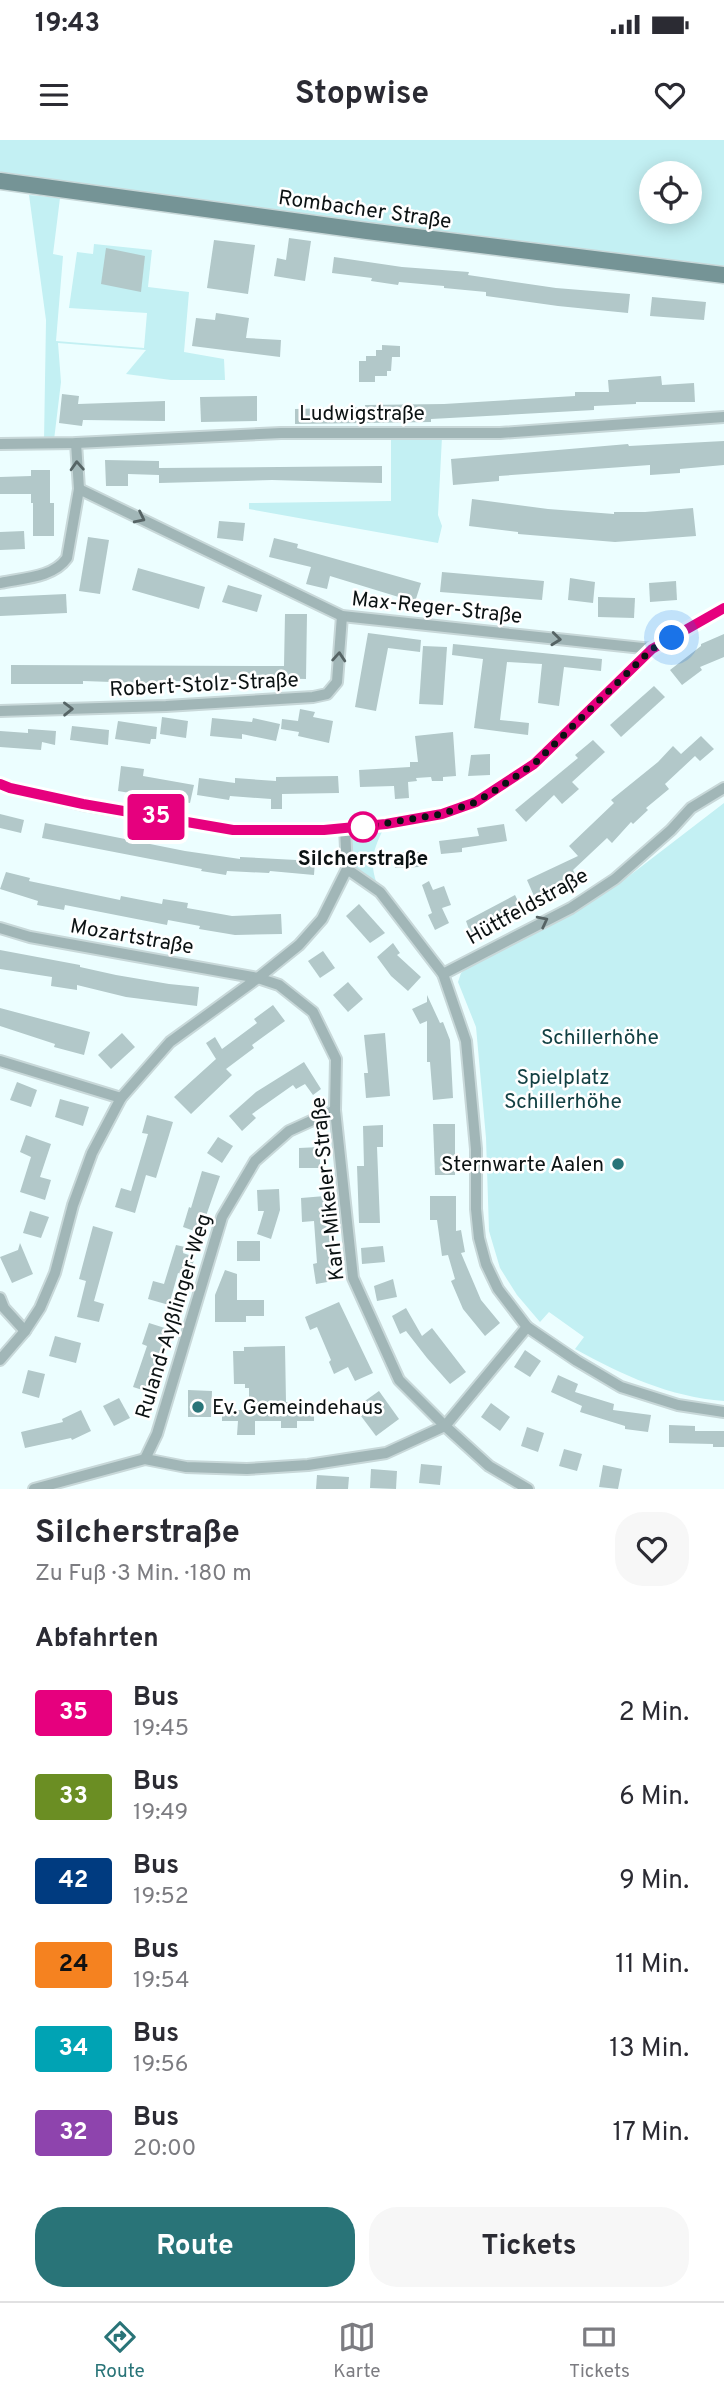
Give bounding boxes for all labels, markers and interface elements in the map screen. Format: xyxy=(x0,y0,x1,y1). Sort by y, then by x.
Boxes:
text: 19:43 xyxy=(35,8,100,41)
text: Stopwise xyxy=(295,75,429,115)
icon: menu xyxy=(35,76,73,114)
icon: heart xyxy=(651,76,689,114)
map controls xyxy=(639,161,702,224)
button: locate xyxy=(639,161,702,224)
street label: Rombacher Straße xyxy=(276,185,453,236)
street label: Ludwigstraße xyxy=(299,401,425,428)
one-way arrow xyxy=(70,460,85,471)
one-way arrow xyxy=(133,510,145,524)
street label: Max-Reger-Straße xyxy=(350,586,524,631)
your location xyxy=(654,620,689,655)
one-way arrow xyxy=(551,631,562,646)
one-way arrow xyxy=(331,651,346,662)
street label: Robert-Stolz-Straße xyxy=(109,667,299,704)
one-way arrow xyxy=(63,701,74,717)
line badge: 35 xyxy=(124,794,188,840)
text: 35 xyxy=(141,802,171,832)
marker: Silcherstraße xyxy=(348,812,378,842)
place label: Silcherstraße xyxy=(298,846,428,873)
street label: Hüttfeldstraße xyxy=(462,863,593,952)
street label: Mozartstraße xyxy=(68,913,196,962)
one-way arrow xyxy=(536,916,548,930)
park label: Schillerhöhe xyxy=(541,1025,659,1052)
park label: Spielplatz Schillerhöhe xyxy=(504,1065,622,1116)
street label: Karl-Mikeler-Straße xyxy=(305,1096,352,1282)
place label: Sternwarte Aalen xyxy=(441,1152,604,1179)
marker: Sternwarte Aalen xyxy=(610,1156,626,1172)
street label: Ruland-Ayßlinger-Weg xyxy=(130,1211,219,1422)
place label: Ev. Gemeindehaus xyxy=(212,1395,383,1422)
marker: Ev. Gemeindehaus xyxy=(190,1399,206,1415)
button: heart xyxy=(615,1512,689,1586)
text: Silcherstraße xyxy=(35,1513,240,1555)
text: Zu Fuß · 3 Min. · 180 m xyxy=(35,1560,252,1589)
text: Abfahrten xyxy=(35,1623,159,1656)
text: Bus xyxy=(133,1682,179,1715)
text: 2 Min. xyxy=(619,1697,689,1730)
text: 35 xyxy=(59,1698,88,1728)
text: 19:45 xyxy=(133,1715,189,1744)
text: Bus xyxy=(133,1766,179,1799)
text: 6 Min. xyxy=(619,1781,689,1814)
text: 33 xyxy=(59,1782,88,1812)
text: 19:49 xyxy=(133,1799,188,1828)
text: Bus xyxy=(133,1850,179,1883)
text: 9 Min. xyxy=(619,1865,689,1898)
text: 42 xyxy=(58,1866,89,1896)
text: 19:52 xyxy=(133,1883,189,1912)
text: Bus xyxy=(133,1934,179,1967)
text: 11 Min. xyxy=(615,1949,689,1982)
text: 24 xyxy=(58,1950,89,1980)
text: 19:54 xyxy=(133,1967,190,1996)
text: Bus xyxy=(133,2018,179,2051)
text: 13 Min. xyxy=(609,2033,689,2066)
text: 34 xyxy=(59,2034,88,2064)
text: 19:56 xyxy=(133,2051,189,2080)
text: Bus xyxy=(133,2102,179,2135)
text: 17 Min. xyxy=(613,2117,689,2150)
text: 32 xyxy=(59,2118,88,2148)
text: 20:00 xyxy=(133,2135,196,2164)
button: Route xyxy=(35,2207,355,2287)
button: Tickets xyxy=(369,2207,689,2287)
tab: Route xyxy=(94,2318,145,2384)
tab: Karte xyxy=(333,2318,381,2384)
tab: Tickets xyxy=(569,2318,630,2384)

